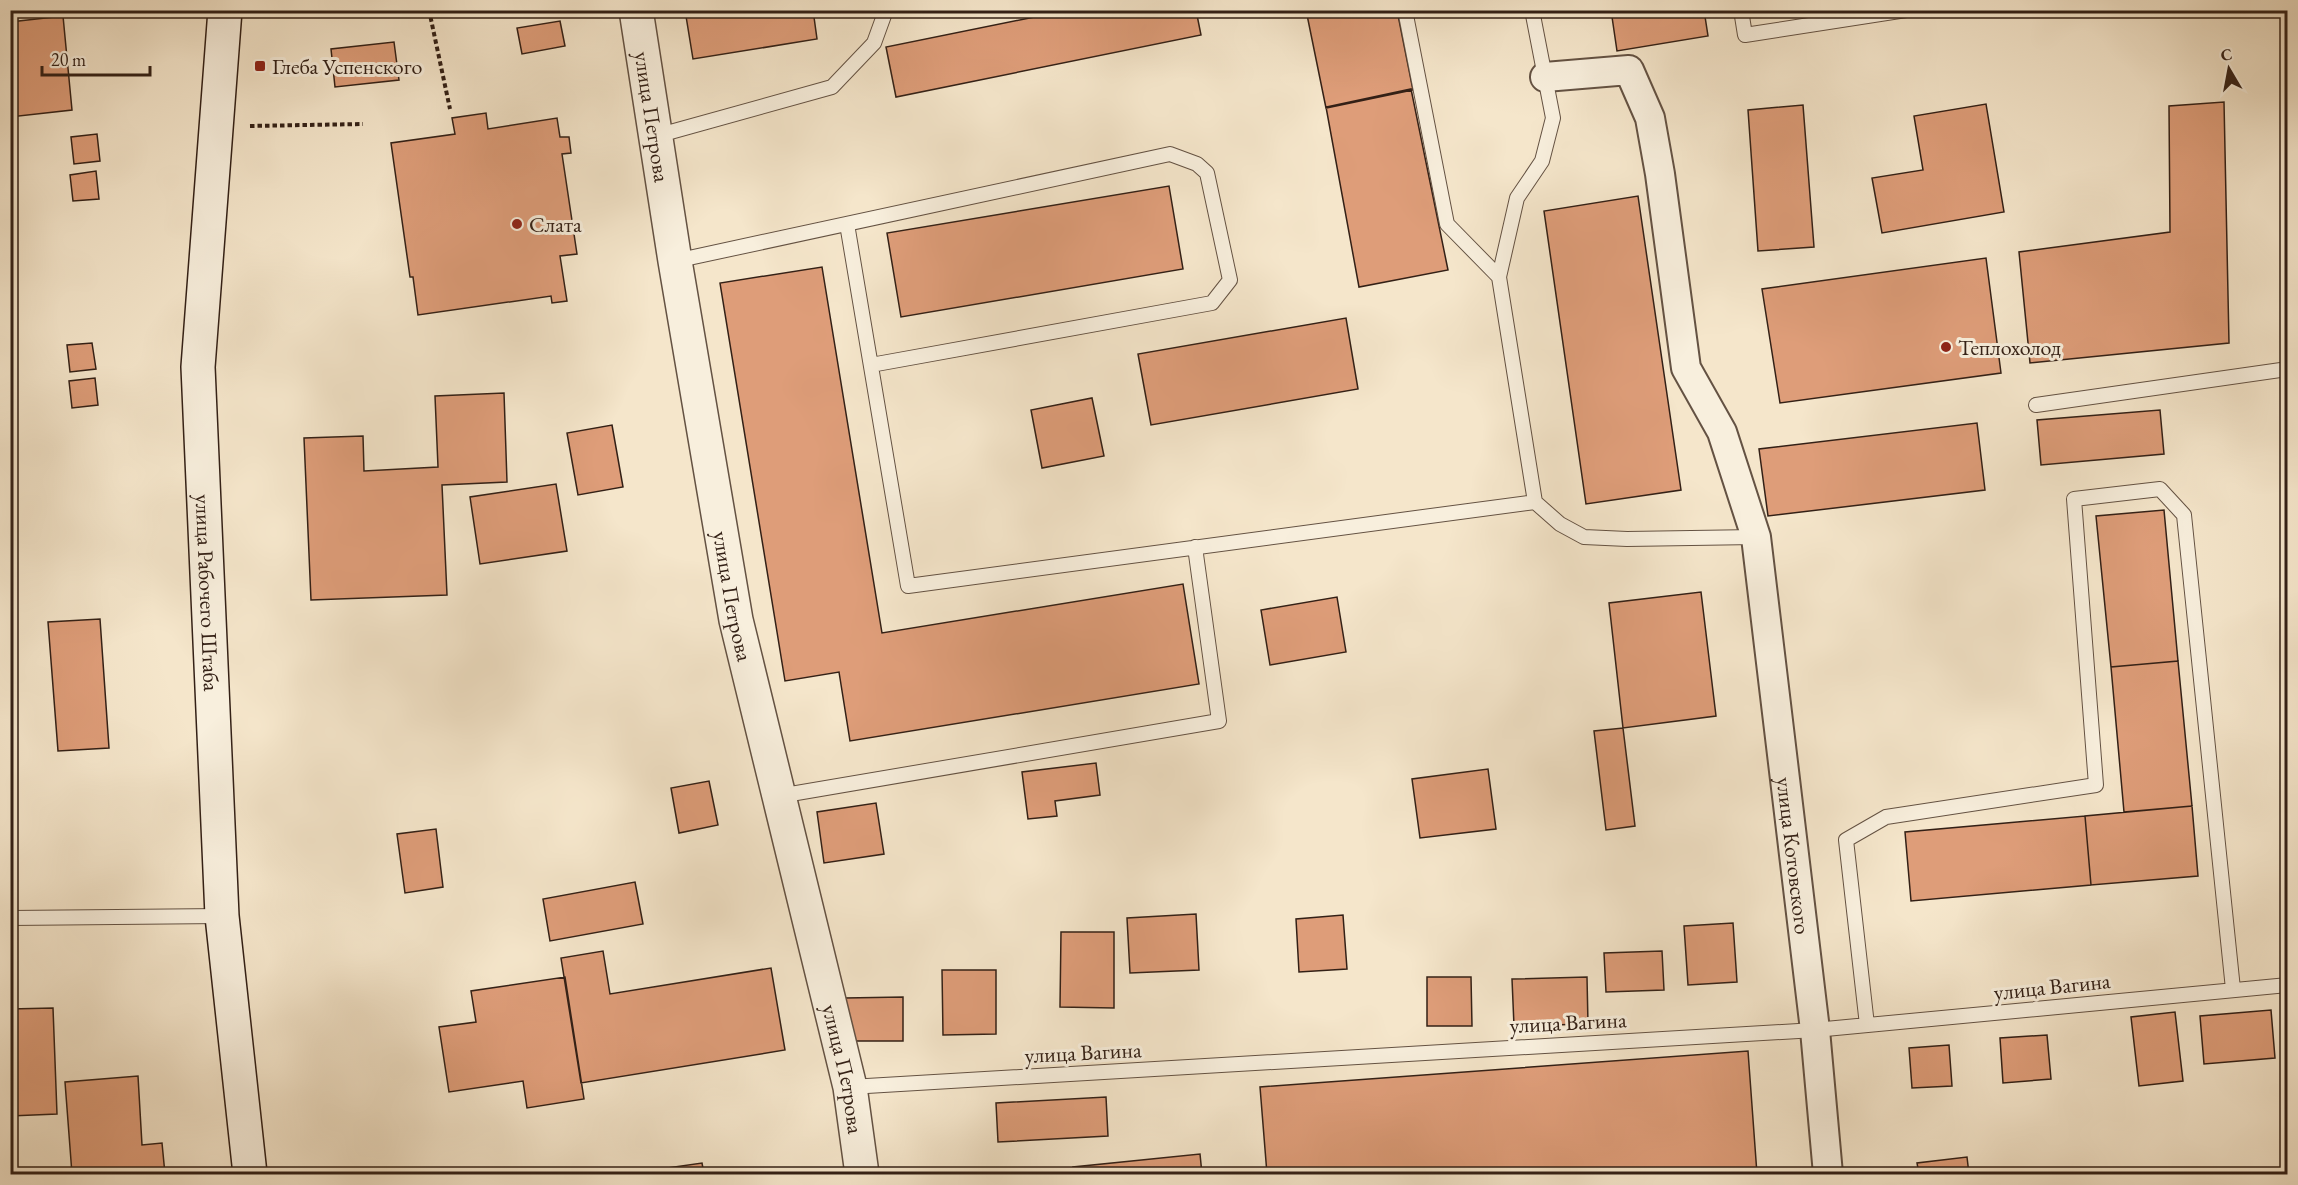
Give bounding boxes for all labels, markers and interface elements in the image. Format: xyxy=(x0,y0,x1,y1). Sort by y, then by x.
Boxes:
scale bar xyxy=(42,39,150,77)
north arrow xyxy=(2199,39,2259,99)
text: С xyxy=(2219,43,2234,66)
text: 20 m xyxy=(51,48,86,71)
street label: улица Петрова xyxy=(628,49,677,184)
place label: Глеба Успенского xyxy=(272,52,423,81)
marker: Глеба Успенского xyxy=(253,59,267,73)
place label: Слата xyxy=(529,210,582,239)
marker: Слата xyxy=(510,217,524,231)
place label: Теплохолод xyxy=(1958,333,2061,362)
marker: Теплохолод xyxy=(1939,340,1953,354)
street label: улица Рабочего Штаба xyxy=(189,494,226,692)
street label: улица Петрова xyxy=(706,529,760,664)
street label: улица Котовского xyxy=(1770,775,1817,936)
street label: улица Вагина xyxy=(1992,966,2112,1007)
street label: улица Петрова xyxy=(815,1001,870,1136)
street label: улица Вагина xyxy=(1509,1005,1627,1040)
street label: улица Вагина xyxy=(1024,1035,1142,1070)

